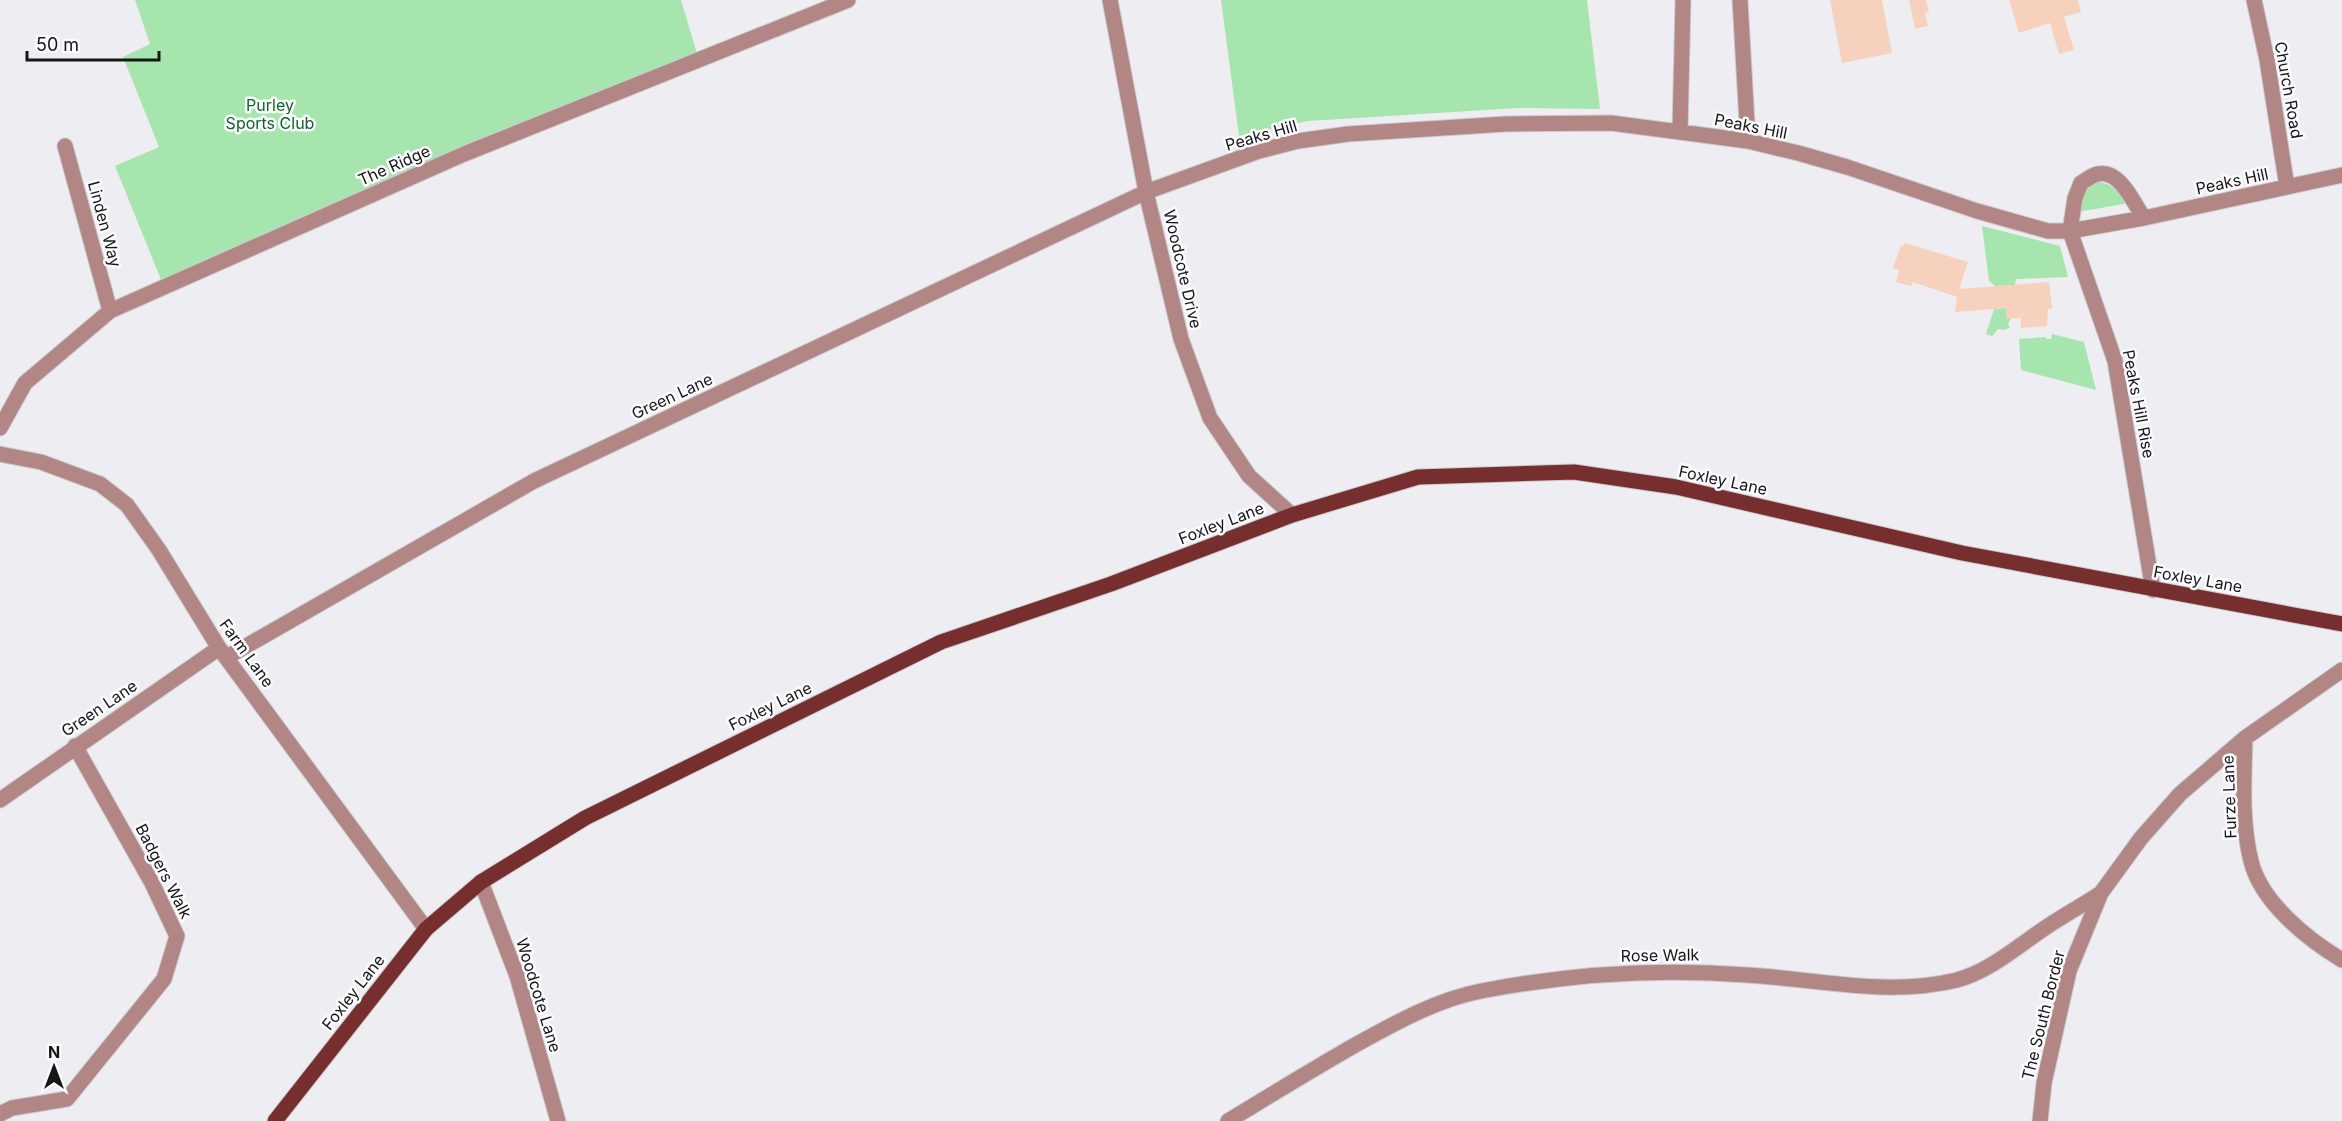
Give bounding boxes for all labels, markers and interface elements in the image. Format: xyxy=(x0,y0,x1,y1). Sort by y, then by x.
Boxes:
scale bar xyxy=(27,24,159,62)
text: 50 m xyxy=(36,34,79,55)
street label: Church Road xyxy=(2271,40,2307,140)
park label: Purley Sports Club xyxy=(226,95,314,133)
street label: Peaks Hill xyxy=(1713,109,1789,143)
street label: Peaks Hill xyxy=(1223,115,1299,155)
street label: The Ridge xyxy=(355,140,433,190)
street label: Peaks Hill xyxy=(2194,164,2270,198)
street label: Linden Way xyxy=(84,179,126,269)
street label: Woodcote Drive xyxy=(1160,208,1206,330)
street label: Peaks Hill Rise xyxy=(2119,348,2159,460)
street label: Green Lane xyxy=(628,369,716,423)
street label: Foxley Lane xyxy=(1677,461,1769,499)
street label: Foxley Lane xyxy=(1175,498,1267,548)
street label: Foxley Lane xyxy=(2152,561,2244,597)
street label: Farm Lane xyxy=(216,615,278,691)
street label: Green Lane xyxy=(57,675,141,741)
street label: Foxley Lane xyxy=(725,677,815,735)
street label: Furze Lane xyxy=(2218,755,2240,839)
street label: Badgers Walk xyxy=(131,820,197,922)
street label: Woodcote Lane xyxy=(512,935,566,1055)
street label: Rose Walk xyxy=(1621,944,1700,966)
street label: The South Border xyxy=(2017,948,2069,1082)
street label: Foxley Lane xyxy=(317,950,389,1034)
north arrow xyxy=(24,1037,84,1097)
text: N xyxy=(48,1042,60,1062)

